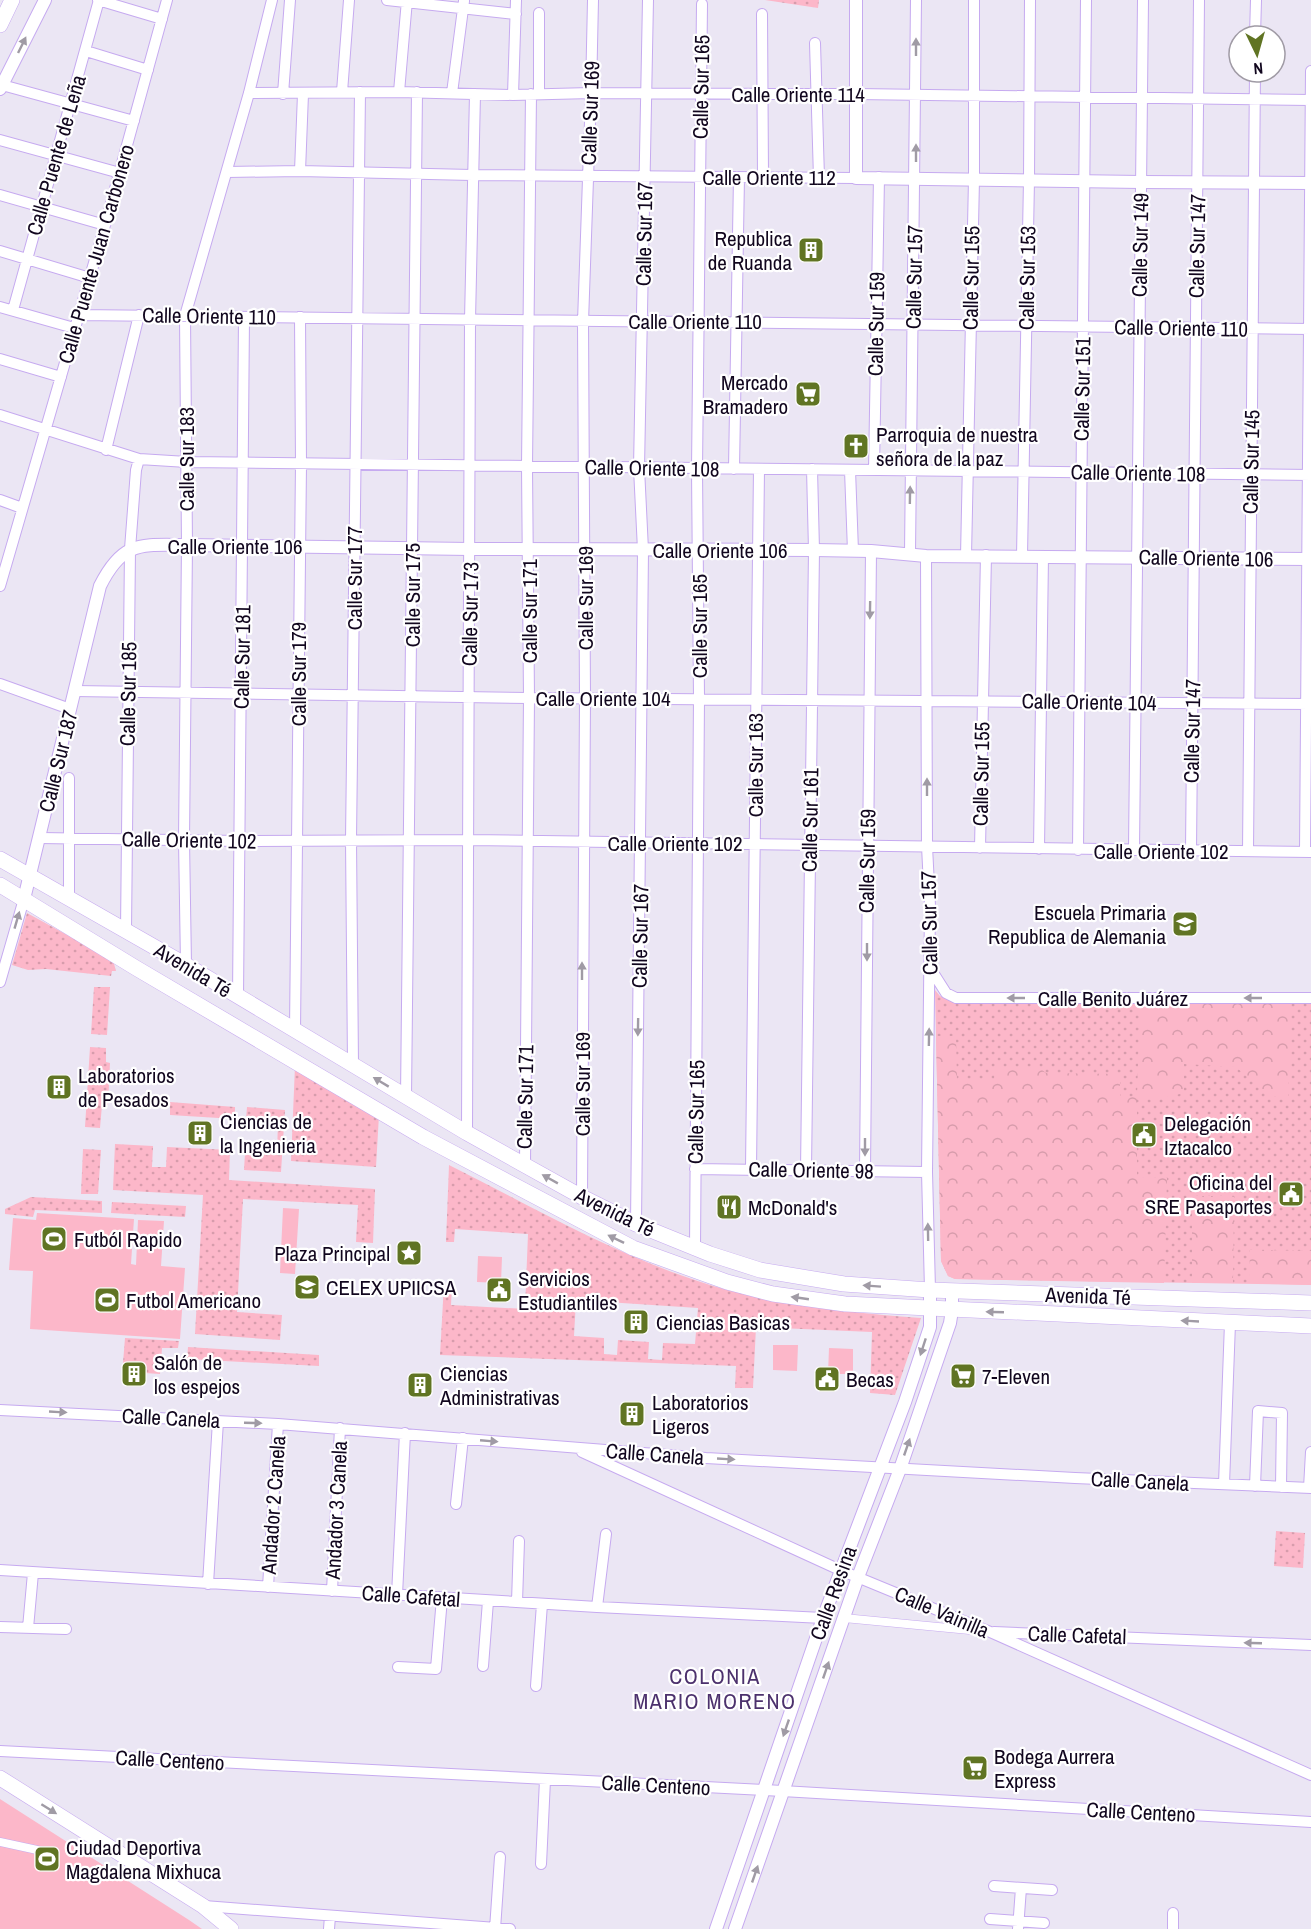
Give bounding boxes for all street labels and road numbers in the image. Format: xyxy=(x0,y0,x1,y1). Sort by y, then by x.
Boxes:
street label: Calle Sur 165 xyxy=(686,35,716,139)
street label: Calle Sur 169 xyxy=(574,60,606,166)
street label: Calle Puente de Leña xyxy=(19,71,93,239)
street label: Calle Oriente 114 xyxy=(731,80,865,109)
street label: Calle Puente Juan Carbonero xyxy=(51,141,141,367)
street label: Calle Oriente 112 xyxy=(702,163,836,192)
street label: Calle Sur 167 xyxy=(629,182,659,286)
street label: Calle Sur 149 xyxy=(1125,193,1155,297)
street label: Calle Sur 147 xyxy=(1182,194,1212,298)
street label: Calle Sur 157 xyxy=(899,225,929,329)
street label: Calle Sur 155 xyxy=(956,226,986,330)
street label: Calle Sur 153 xyxy=(1012,226,1042,330)
street label: Calle Sur 159 xyxy=(861,272,891,376)
street label: Calle Oriente 110 xyxy=(142,300,276,332)
street label: Calle Oriente 110 xyxy=(628,307,762,336)
street label: Calle Oriente 110 xyxy=(1114,312,1248,344)
street label: Calle Sur 151 xyxy=(1067,336,1097,441)
street label: Calle Sur 183 xyxy=(172,407,201,511)
street label: Calle Sur 145 xyxy=(1236,410,1266,514)
street label: Calle Oriente 108 xyxy=(584,452,720,484)
street label: Calle Oriente 108 xyxy=(1070,457,1206,489)
street label: Calle Sur 177 xyxy=(340,526,369,630)
street label: Calle Oriente 106 xyxy=(168,532,302,561)
street label: Calle Oriente 106 xyxy=(653,536,787,565)
street label: Calle Oriente 106 xyxy=(1138,542,1274,574)
street label: Calle Sur 175 xyxy=(398,543,427,647)
street label: Calle Sur 169 xyxy=(571,546,600,650)
street label: Calle Sur 171 xyxy=(515,558,544,663)
street label: Calle Sur 173 xyxy=(455,562,485,666)
street label: Calle Sur 165 xyxy=(685,574,714,678)
street label: Calle Sur 181 xyxy=(227,604,257,709)
street label: Calle Sur 179 xyxy=(284,622,313,726)
street label: Calle Sur 185 xyxy=(113,642,143,746)
street label: Calle Sur 147 xyxy=(1177,679,1207,783)
street label: Calle Oriente 104 xyxy=(536,684,671,713)
street label: Calle Oriente 104 xyxy=(1021,686,1157,718)
street label: Calle Sur 187 xyxy=(31,707,85,815)
street label: Calle Sur 163 xyxy=(741,713,770,817)
street label: Calle Sur 155 xyxy=(966,722,996,826)
street label: Calle Sur 161 xyxy=(795,767,825,872)
street label: Calle Sur 159 xyxy=(852,809,882,913)
street label: Calle Oriente 102 xyxy=(121,824,257,856)
street label: Calle Oriente 102 xyxy=(608,829,742,858)
street label: Calle Oriente 102 xyxy=(1094,837,1228,866)
street label: Calle Sur 157 xyxy=(914,871,944,975)
street label: Calle Sur 167 xyxy=(625,884,655,988)
street label: Avenida Té xyxy=(148,935,237,1004)
street label: Calle Benito Juárez xyxy=(1038,984,1189,1013)
street label: Calle Sur 169 xyxy=(568,1032,597,1136)
street label: Calle Sur 171 xyxy=(510,1044,540,1149)
street label: Calle Sur 165 xyxy=(681,1060,711,1164)
street label: Calle Oriente 98 xyxy=(748,1154,874,1186)
street label: Avenida Té xyxy=(569,1180,660,1244)
street label: Avenida Té xyxy=(1044,1280,1131,1312)
street label: Calle Canela xyxy=(121,1401,221,1435)
street label: Andador 2 Canela xyxy=(254,1434,292,1576)
street label: Calle Canela xyxy=(605,1436,706,1472)
street label: Andador 3 Canela xyxy=(318,1440,354,1581)
street label: Calle Canela xyxy=(1090,1464,1190,1498)
street label: Calle Resina xyxy=(803,1541,864,1644)
street label: Calle Cafetal xyxy=(361,1578,461,1614)
street label: Calle Vainilla xyxy=(890,1579,994,1645)
street label: Calle Cafetal xyxy=(1027,1619,1127,1651)
street label: Calle Centeno xyxy=(115,1743,225,1777)
street label: Calle Centeno xyxy=(601,1768,711,1802)
street label: Calle Centeno xyxy=(1086,1795,1196,1829)

